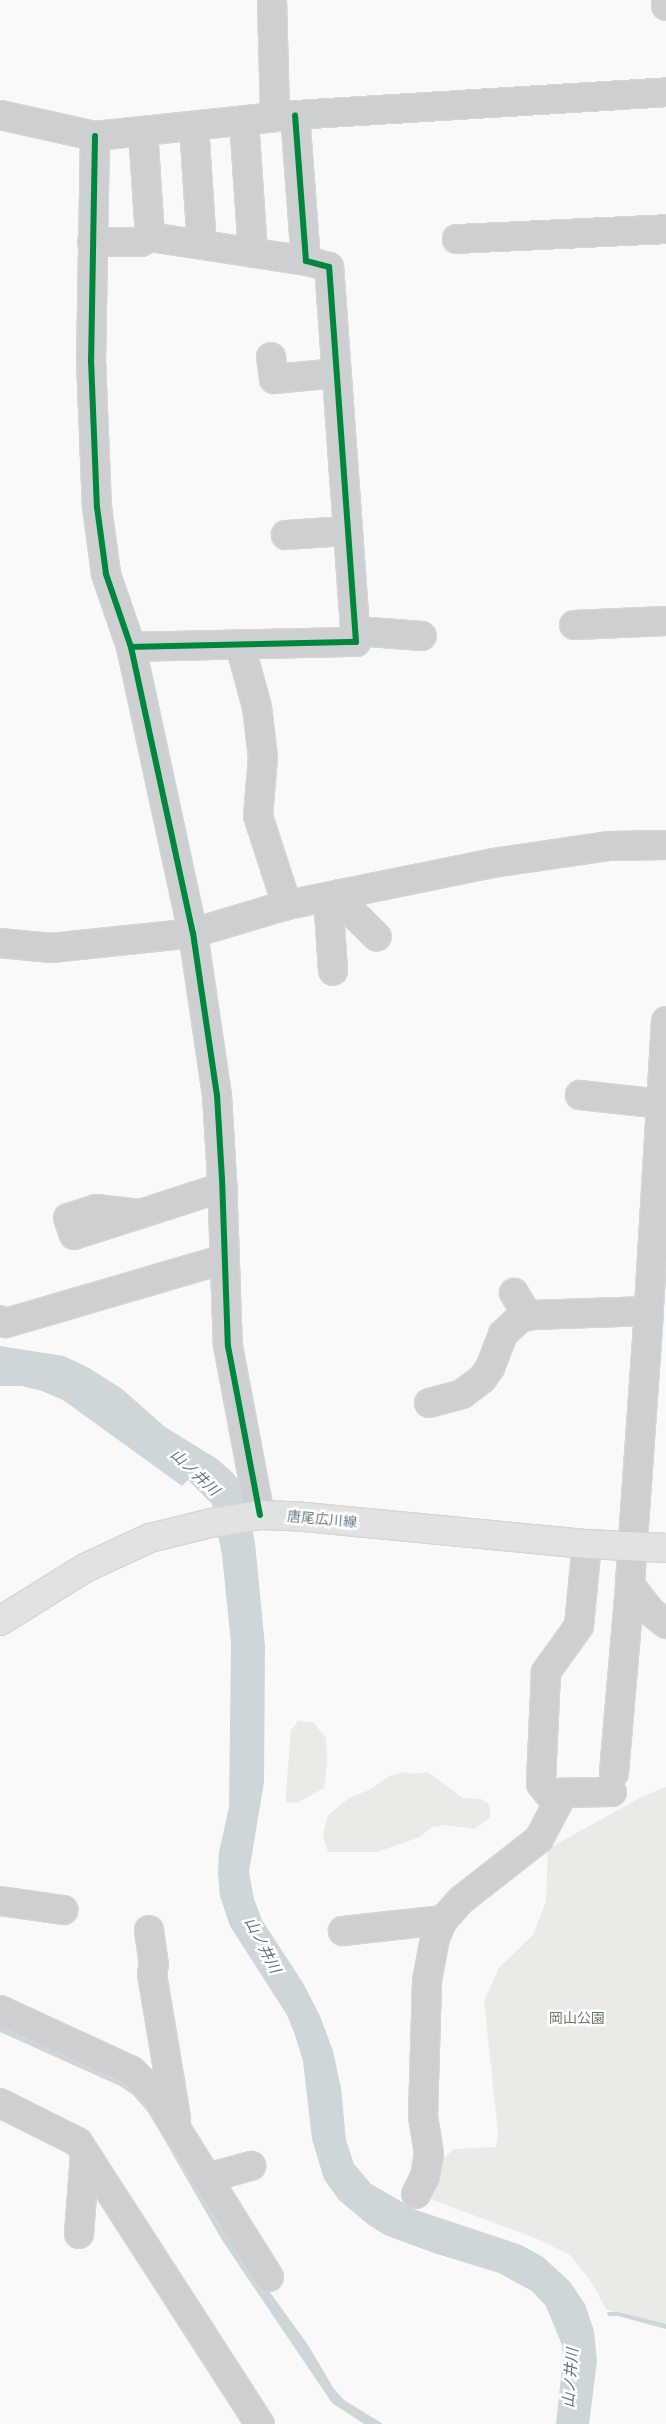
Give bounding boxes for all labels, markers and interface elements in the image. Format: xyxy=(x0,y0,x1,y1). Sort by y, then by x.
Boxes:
water label: 山ノ井川 xyxy=(167,1445,223,1499)
street label: 唐尾広川線 xyxy=(286,1508,358,1530)
water label: 山ノ井川 xyxy=(241,1914,285,1976)
park label: 岡山公園 xyxy=(549,2010,605,2026)
water label: 山ノ井川 xyxy=(559,2347,581,2409)

